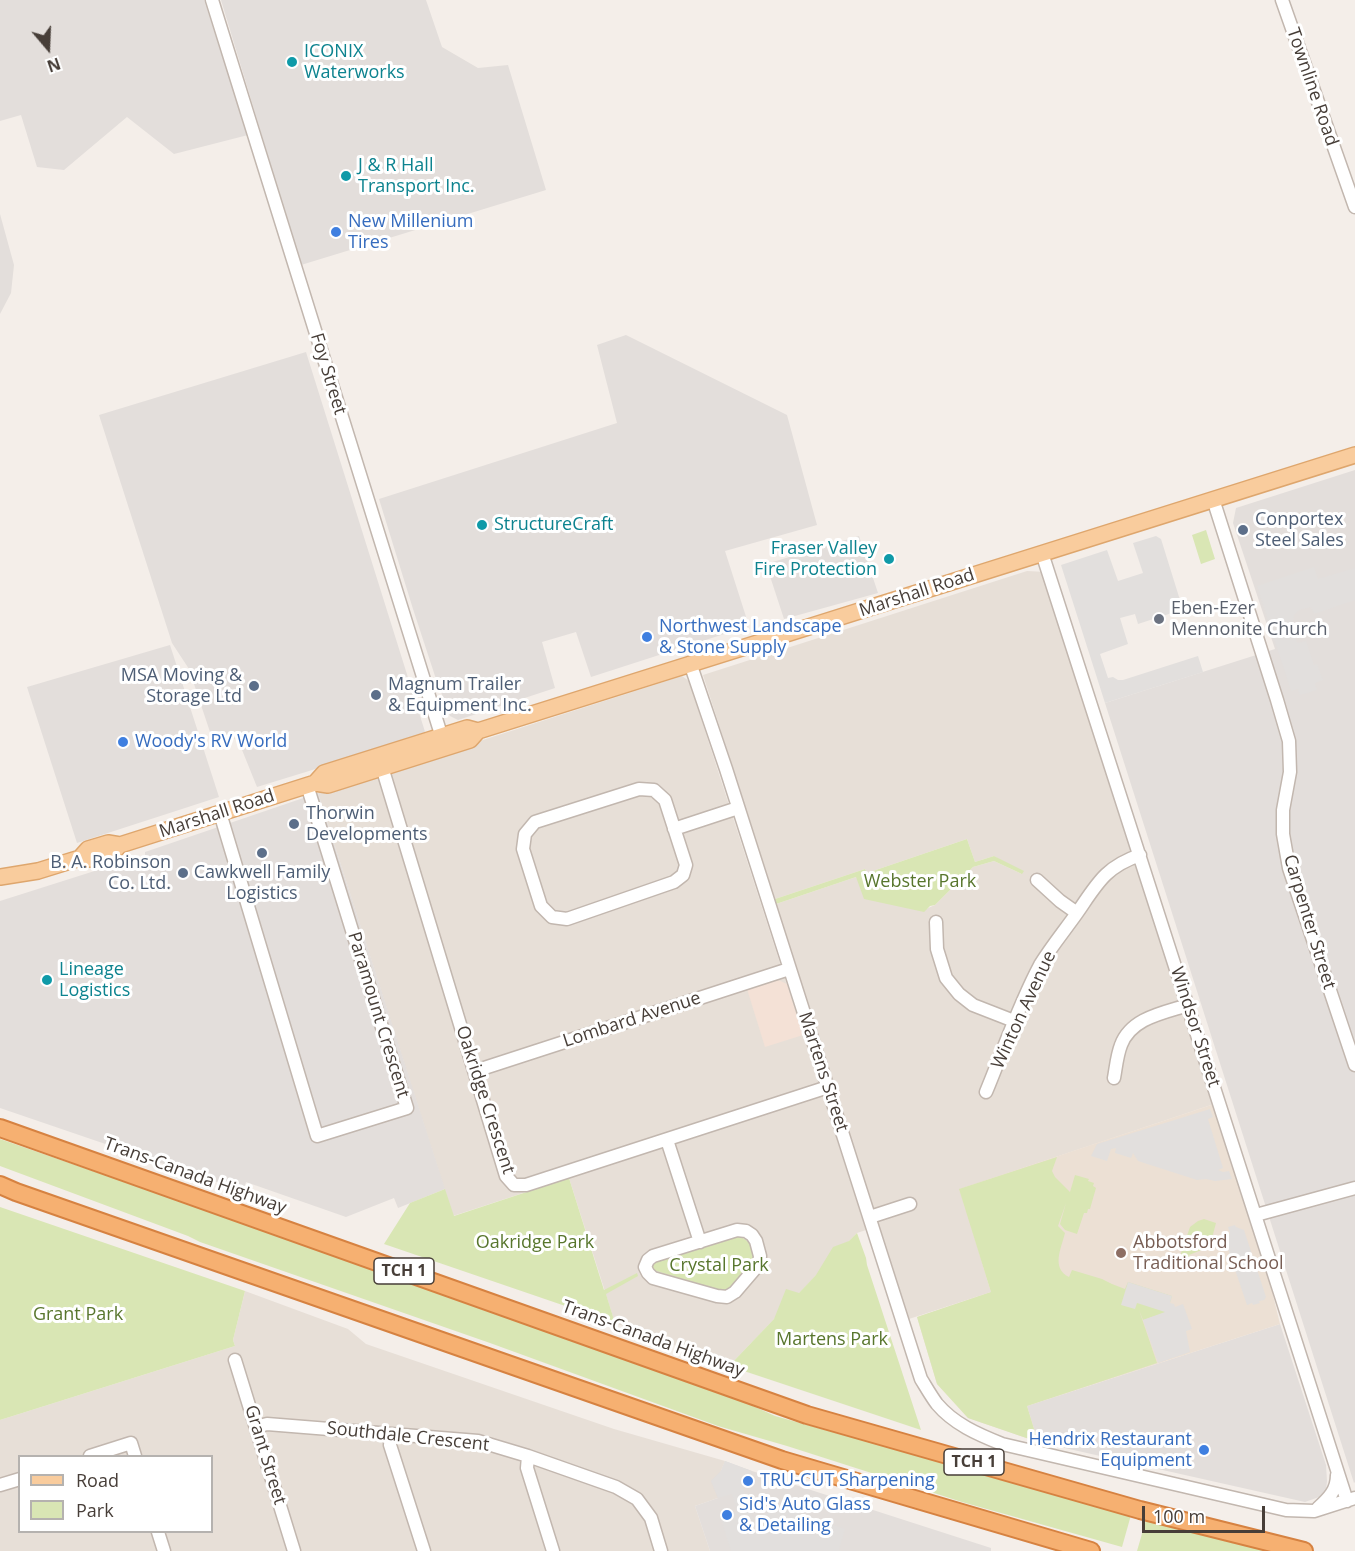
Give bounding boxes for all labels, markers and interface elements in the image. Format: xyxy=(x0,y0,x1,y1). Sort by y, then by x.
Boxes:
north arrow xyxy=(18,18,78,78)
street label: Townline Road xyxy=(1282,25,1342,149)
place label: ICONIX Waterworks xyxy=(304,41,405,84)
text: N xyxy=(44,52,64,78)
marker: ICONIX Waterworks xyxy=(285,55,299,69)
place label: J & R Hall Transport Inc. xyxy=(358,155,475,198)
marker: J & R Hall Transport Inc. xyxy=(339,169,353,183)
place label: New Millenium Tires xyxy=(348,211,473,254)
marker: New Millenium Tires xyxy=(329,225,343,239)
street label: Foy Street xyxy=(305,331,351,417)
place label: Conportex Steel Sales xyxy=(1255,509,1344,552)
place label: StructureCraft xyxy=(494,514,613,536)
marker: StructureCraft xyxy=(475,518,489,532)
marker: Conportex Steel Sales xyxy=(1236,523,1250,537)
place label: Fraser Valley Fire Protection xyxy=(754,538,877,580)
marker: Fraser Valley Fire Protection xyxy=(882,552,896,566)
street label: Marshall Road xyxy=(857,564,977,622)
place label: Eben-Ezer Mennonite Church xyxy=(1171,598,1327,640)
marker: Eben-Ezer Mennonite Church xyxy=(1152,612,1166,626)
place label: Northwest Landscape & Stone Supply xyxy=(659,616,842,658)
marker: Northwest Landscape & Stone Supply xyxy=(640,630,654,644)
place label: MSA Moving & Storage Ltd xyxy=(121,665,242,708)
place label: Magnum Trailer & Equipment Inc. xyxy=(388,674,532,716)
marker: MSA Moving & Storage Ltd xyxy=(247,679,261,693)
marker: Magnum Trailer & Equipment Inc. xyxy=(369,688,383,702)
place label: Woody's RV World xyxy=(135,731,287,753)
marker: Woody's RV World xyxy=(116,735,130,749)
street label: Marshall Road xyxy=(157,785,277,843)
place label: Thorwin Developments xyxy=(306,803,427,846)
marker: Thorwin Developments xyxy=(287,817,301,831)
marker: Cawkwell Family Logistics xyxy=(255,846,269,860)
place label: B. A. Robinson Co. Ltd. xyxy=(50,852,171,894)
street label: Carpenter Street xyxy=(1278,852,1340,992)
place label: Cawkwell Family Logistics xyxy=(194,862,330,904)
marker: B. A. Robinson Co. Ltd. xyxy=(176,866,190,880)
park label: Webster Park xyxy=(864,871,976,893)
street label: Paramount Crescent xyxy=(342,929,414,1101)
street label: Winton Avenue xyxy=(987,948,1061,1072)
place label: Lineage Logistics xyxy=(59,959,130,1002)
street label: Windsor Street xyxy=(1165,964,1225,1090)
marker: Lineage Logistics xyxy=(40,973,54,987)
street label: Lombard Avenue xyxy=(560,988,704,1052)
street label: Martens Street xyxy=(793,1009,853,1135)
street label: Oakridge Crescent xyxy=(451,1023,519,1177)
street label: Trans-Canada Highway xyxy=(101,1133,289,1219)
park label: Oakridge Park xyxy=(476,1232,594,1254)
place label: Abbotsford Traditional School xyxy=(1133,1232,1284,1274)
marker: Abbotsford Traditional School xyxy=(1114,1246,1128,1260)
park label: Crystal Park xyxy=(669,1255,769,1277)
road number: TCH 1 xyxy=(374,1258,434,1284)
street label: Trans-Canada Highway xyxy=(559,1296,747,1382)
park label: Grant Park xyxy=(33,1304,123,1326)
park label: Martens Park xyxy=(776,1329,888,1351)
street label: Grant Street xyxy=(240,1403,290,1507)
street label: Southdale Crescent xyxy=(326,1418,490,1456)
place label: Hendrix Restaurant Equipment xyxy=(1029,1429,1192,1472)
marker: Hendrix Restaurant Equipment xyxy=(1197,1443,1211,1457)
road number: TCH 1 xyxy=(944,1449,1004,1475)
legend xyxy=(18,1455,213,1533)
text: Road xyxy=(76,1468,119,1492)
place label: TRU-CUT Sharpening xyxy=(760,1470,935,1492)
marker: TRU-CUT Sharpening xyxy=(741,1474,755,1488)
place label: Sid's Auto Glass & Detailing xyxy=(739,1494,871,1537)
scale bar xyxy=(1145,1494,1268,1532)
text: Park xyxy=(76,1498,114,1522)
text: 100 m xyxy=(1153,1504,1205,1528)
marker: Sid's Auto Glass & Detailing xyxy=(720,1508,734,1522)

